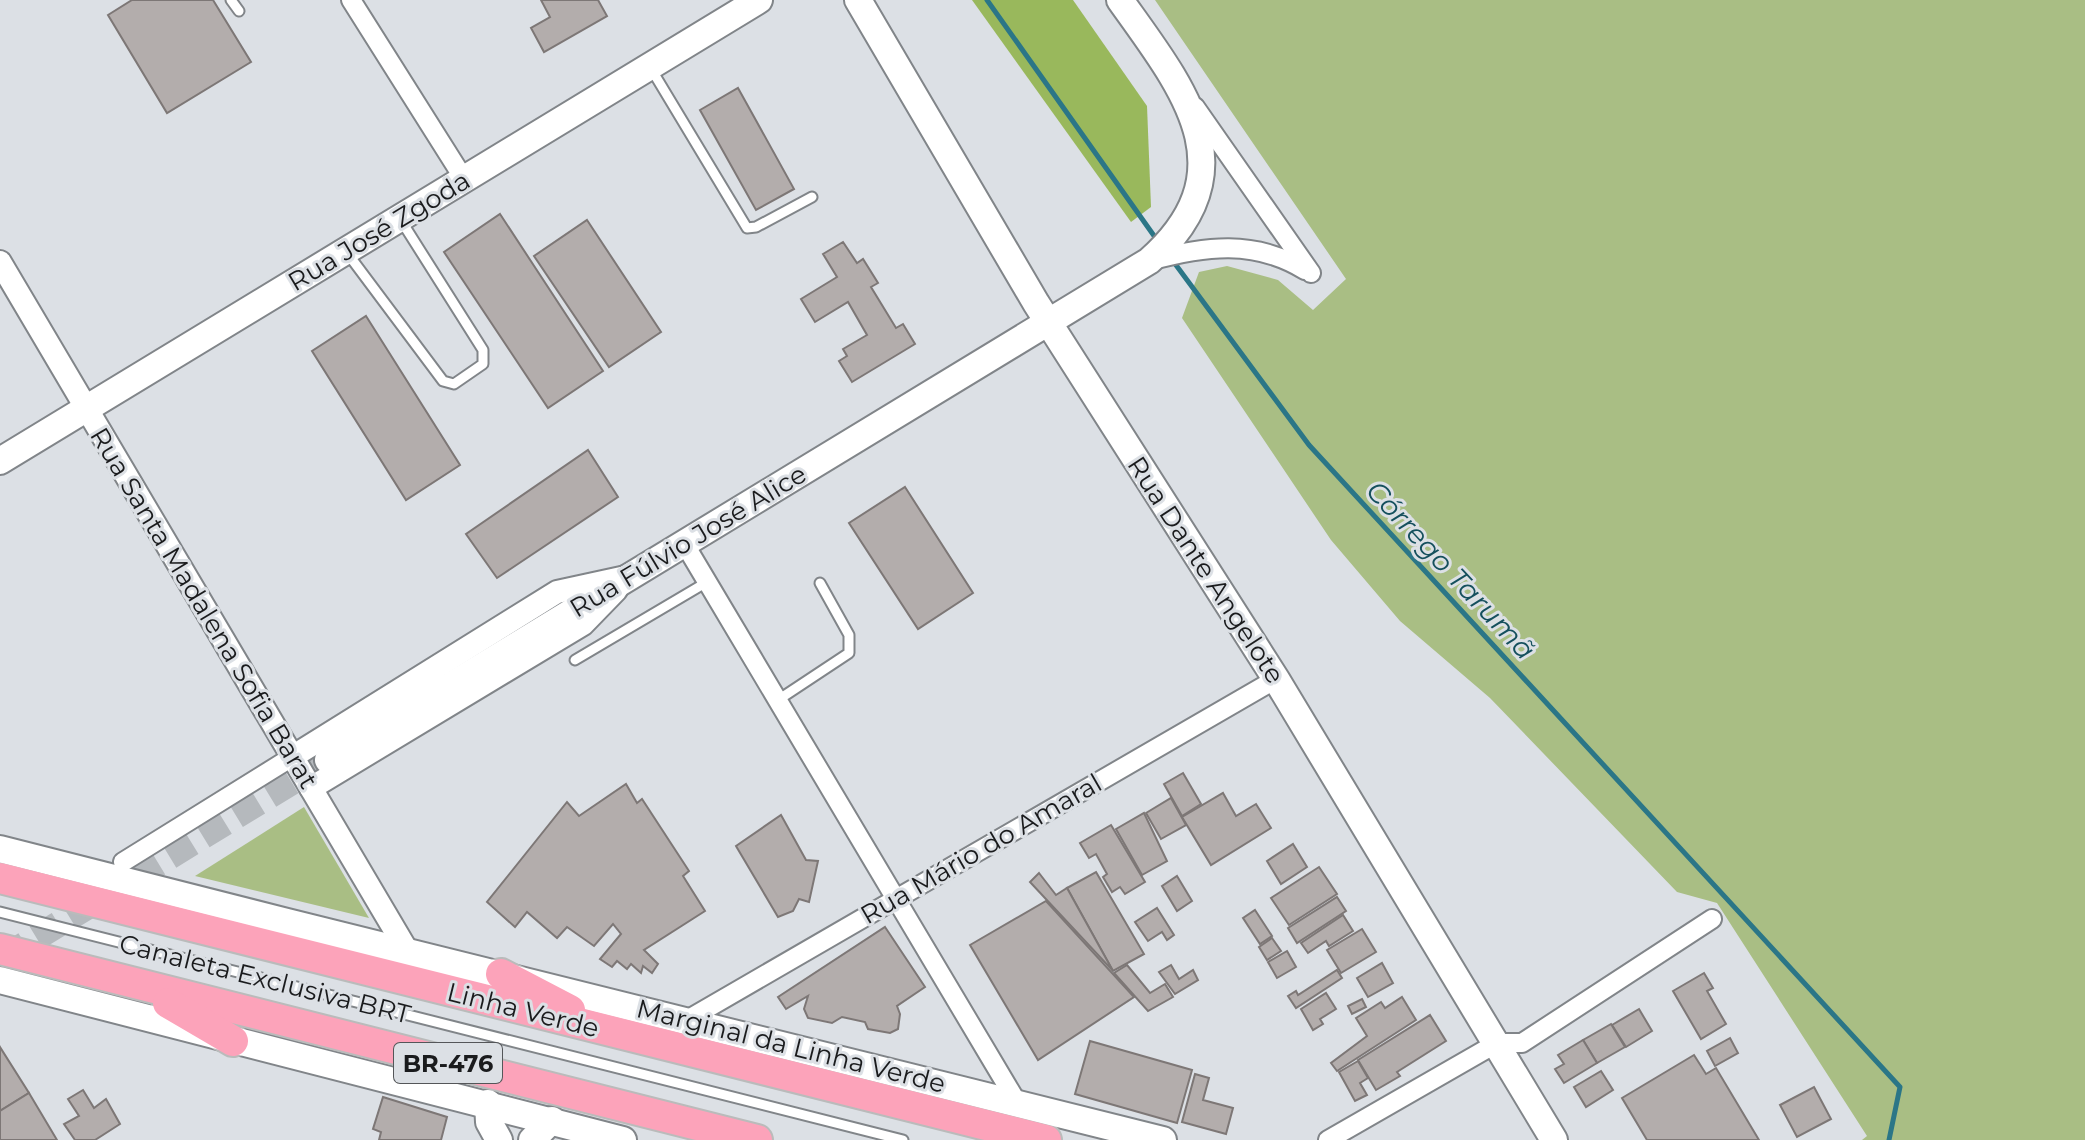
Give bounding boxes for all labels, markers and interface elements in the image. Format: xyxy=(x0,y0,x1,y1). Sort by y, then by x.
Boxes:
street label: Rua José Zgoda xyxy=(282,164,476,298)
street label: Rua Santa Madalena Sofia Barat xyxy=(83,422,325,794)
street label: Rua Dante Angelote xyxy=(1121,450,1291,690)
street label: Rua Fúlvio José Alice xyxy=(564,458,812,624)
water label: Córrego Tarumã xyxy=(1359,474,1543,666)
street label: Rua Mário do Amaral xyxy=(855,767,1107,931)
street label: Canaleta Exclusiva BRT xyxy=(116,927,414,1031)
street label: Linha Verde xyxy=(444,976,602,1044)
street label: Marginal da Linha Verde xyxy=(633,992,949,1100)
road number: BR-476 xyxy=(394,1043,502,1083)

